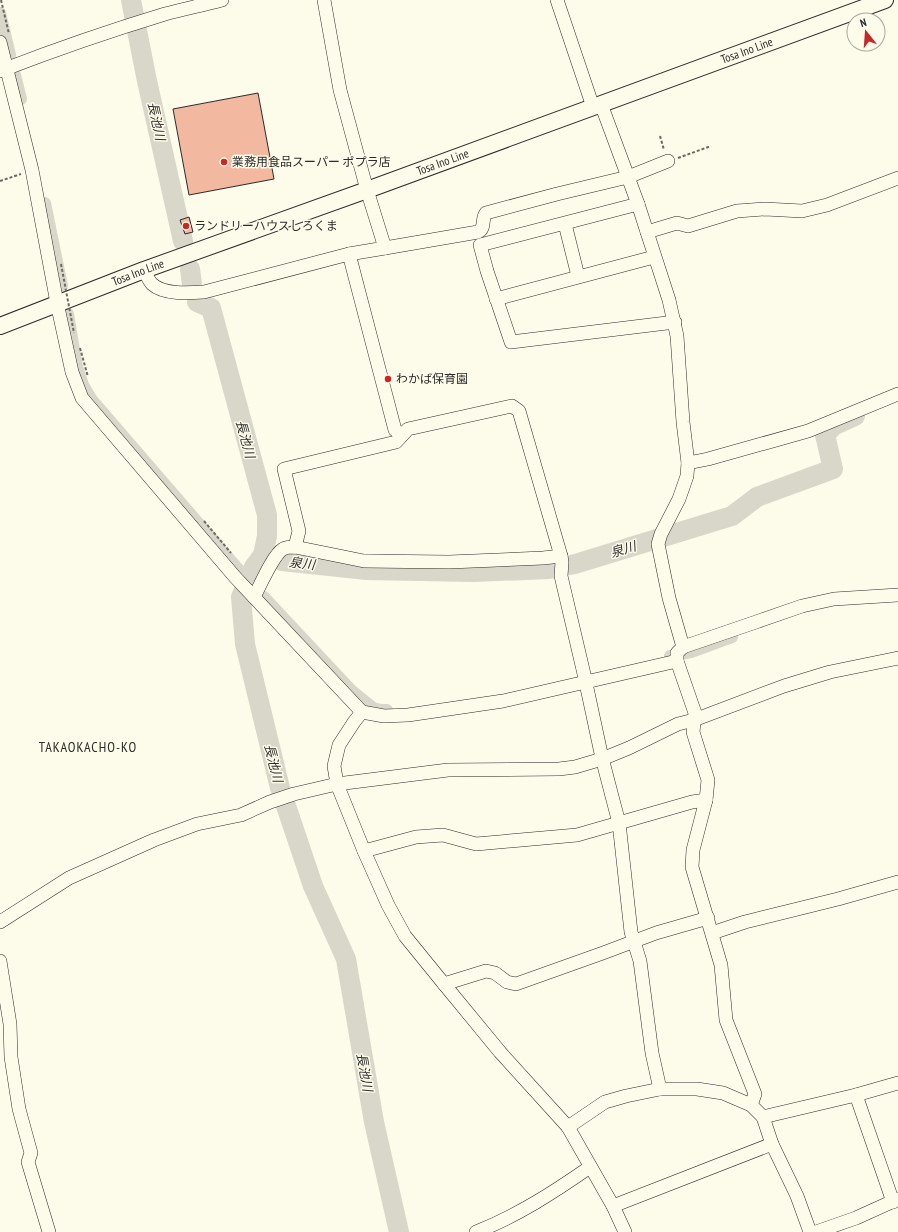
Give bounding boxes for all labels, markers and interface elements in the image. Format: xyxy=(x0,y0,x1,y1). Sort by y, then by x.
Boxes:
north arrow xyxy=(846,12,886,52)
text: N xyxy=(858,15,868,30)
street label: Tosa Ino Line xyxy=(719,34,775,67)
water label: 長池川 xyxy=(144,100,169,144)
street label: Tosa Ino Line xyxy=(414,145,471,178)
place label: 業務用食品スーパー ポプラ店 xyxy=(232,154,390,169)
marker: 業務用食品スーパー ポプラ店 xyxy=(219,157,229,167)
place label: ランドリーハウスしろくま xyxy=(194,218,338,233)
marker: ランドリーハウスしろくま xyxy=(181,221,191,231)
street label: Tosa Ino Line xyxy=(110,255,166,289)
place label: わかば保育園 xyxy=(396,371,468,386)
marker: わかば保育園 xyxy=(383,374,393,384)
water label: 長池川 xyxy=(232,418,259,462)
water label: 泉川 xyxy=(608,537,640,561)
water label: 泉川 xyxy=(288,554,318,574)
district label: TAKAOKACHO-KO xyxy=(39,738,137,756)
water label: 長池川 xyxy=(261,742,287,786)
water label: 長池川 xyxy=(353,1051,377,1095)

